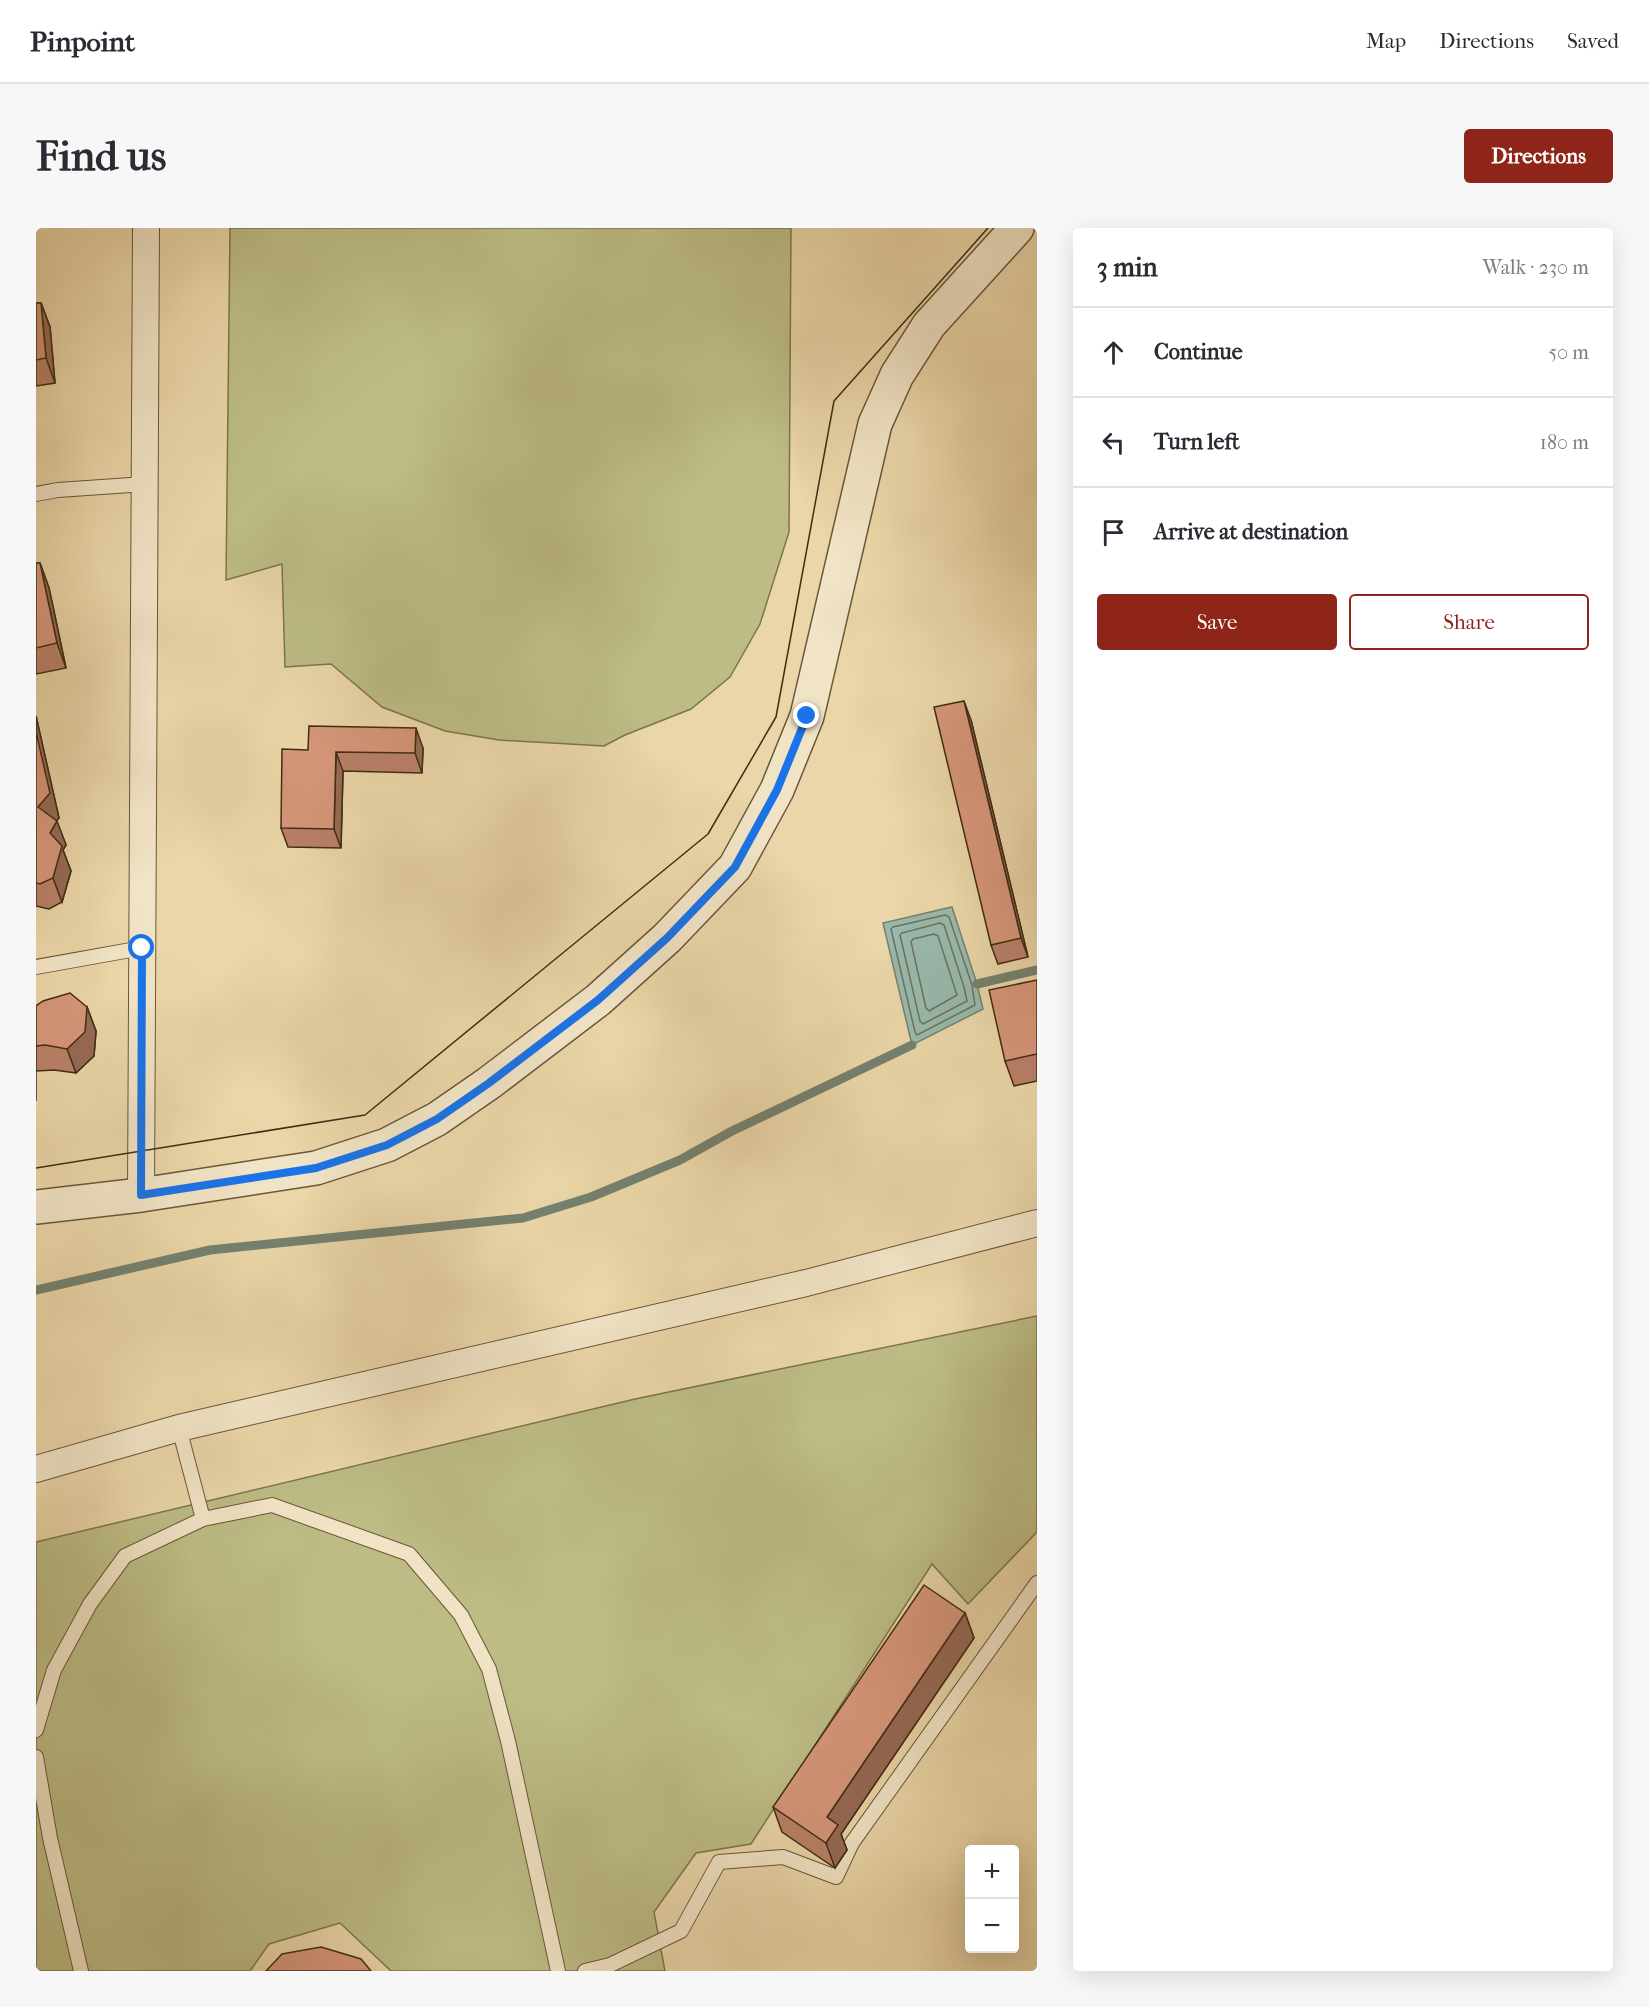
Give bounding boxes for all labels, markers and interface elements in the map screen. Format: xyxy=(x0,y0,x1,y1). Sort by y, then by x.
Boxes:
text: Pinpoint xyxy=(30,25,135,58)
text: Map xyxy=(1366,29,1406,53)
text: Directions xyxy=(1439,29,1534,53)
text: Saved xyxy=(1567,29,1619,53)
button: Directions xyxy=(1464,129,1613,183)
text: Find us xyxy=(36,132,166,181)
text: 3 min xyxy=(1097,252,1158,283)
text: Walk · 230 m xyxy=(1483,256,1589,279)
icon: ahead xyxy=(1097,336,1130,369)
text: Continue xyxy=(1154,339,1243,365)
text: 50 m xyxy=(1548,341,1589,364)
icon: left xyxy=(1097,426,1130,459)
text: Turn left xyxy=(1154,429,1240,455)
text: 180 m xyxy=(1540,431,1589,454)
icon: arrive xyxy=(1097,516,1130,549)
text: Arrive at destination xyxy=(1154,519,1348,545)
button: Save xyxy=(1097,594,1337,650)
button: Share xyxy=(1349,594,1589,650)
route end xyxy=(793,702,819,728)
route start xyxy=(128,934,154,960)
map controls xyxy=(965,1845,1019,1953)
button: + xyxy=(965,1845,1019,1899)
button: − xyxy=(965,1899,1019,1953)

